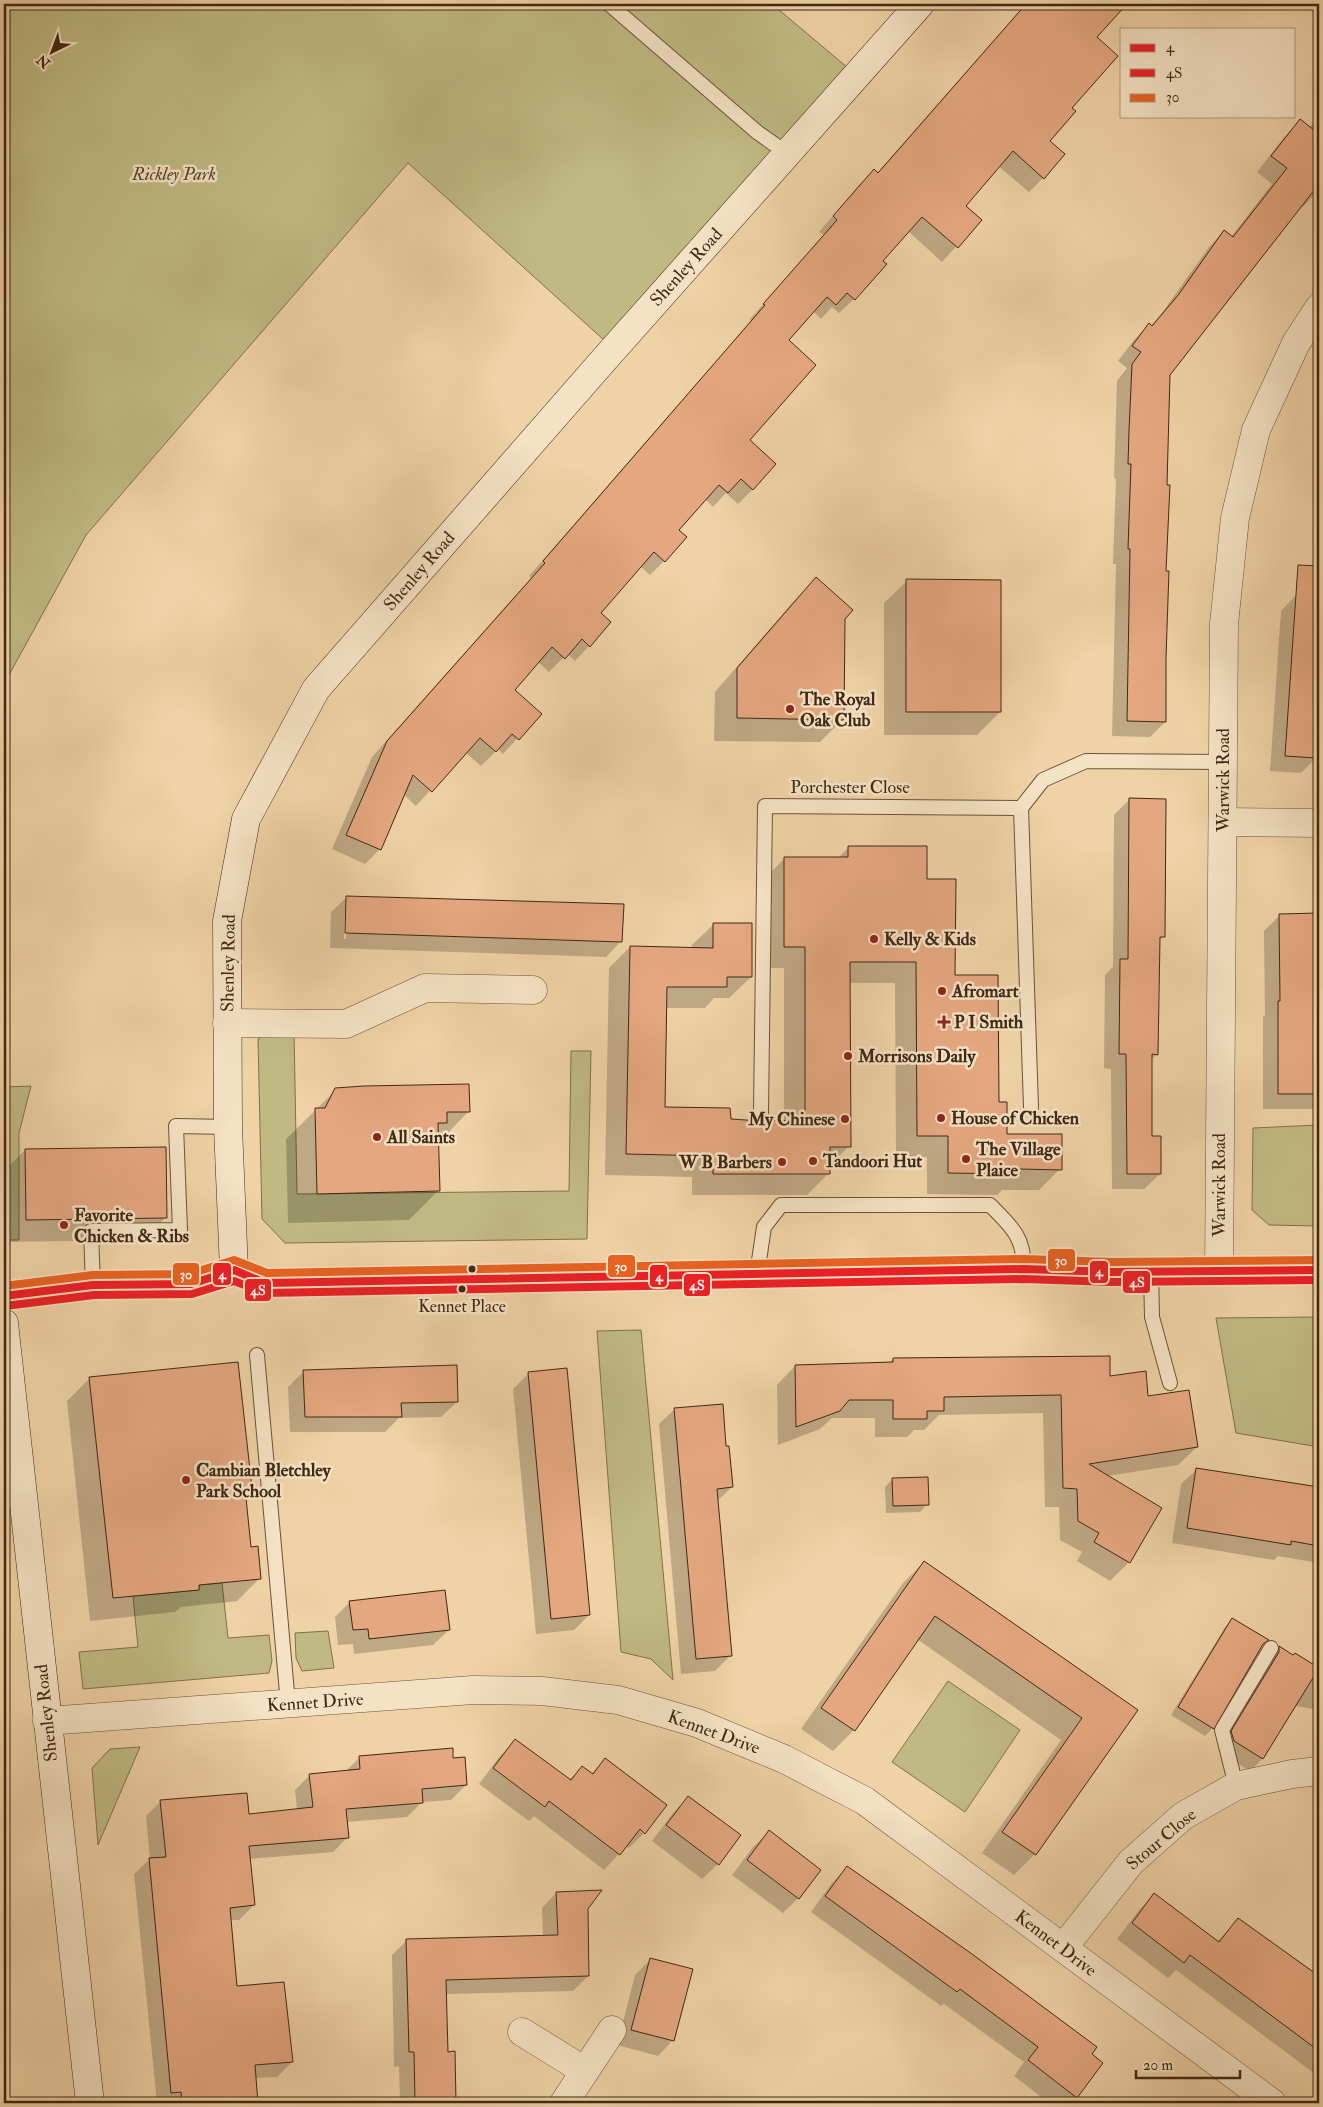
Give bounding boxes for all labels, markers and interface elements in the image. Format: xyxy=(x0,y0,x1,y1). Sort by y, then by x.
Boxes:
north arrow xyxy=(28,28,78,78)
legend xyxy=(1120,28,1296,118)
text: 4 xyxy=(1166,38,1175,57)
text: N xyxy=(33,50,55,72)
text: 4S xyxy=(1166,64,1182,83)
text: 30 xyxy=(1166,88,1179,107)
park label: Rickley Park xyxy=(131,163,216,186)
street label: Shenley Road xyxy=(645,223,728,311)
street label: Shenley Road xyxy=(379,527,460,616)
place label: The Royal Oak Club xyxy=(799,688,876,732)
marker: The Royal Oak Club xyxy=(784,703,796,715)
street label: Warwick Road xyxy=(1212,728,1235,833)
street label: Porchester Close xyxy=(790,776,910,799)
street label: Shenley Road xyxy=(216,914,241,1012)
place label: Kelly & Kids xyxy=(884,928,976,951)
marker: Kelly & Kids xyxy=(868,933,880,945)
place label: Afromart xyxy=(951,980,1019,1003)
marker: Afromart xyxy=(936,985,948,997)
place label: P I Smith xyxy=(954,1011,1024,1034)
marker: P I Smith xyxy=(938,1016,950,1028)
place label: Morrisons Daily xyxy=(857,1045,976,1068)
marker: Morrisons Daily xyxy=(842,1050,854,1062)
place label: House of Chicken xyxy=(951,1107,1080,1130)
place label: My Chinese xyxy=(747,1108,835,1131)
marker: House of Chicken xyxy=(935,1112,947,1124)
marker: My Chinese xyxy=(839,1113,851,1125)
place label: All Saints xyxy=(386,1126,455,1149)
marker: All Saints xyxy=(371,1131,383,1143)
street label: Warwick Road xyxy=(1208,1133,1231,1238)
place label: The Village Plaice xyxy=(975,1138,1061,1182)
place label: Tandoori Hut xyxy=(822,1150,922,1173)
place label: W B Barbers xyxy=(678,1151,772,1174)
marker: The Village Plaice xyxy=(960,1153,972,1165)
marker: Tandoori Hut xyxy=(807,1155,819,1167)
marker: W B Barbers xyxy=(776,1156,788,1168)
place label: Favorite Chicken & Ribs xyxy=(74,1204,189,1248)
marker: Favorite Chicken & Ribs xyxy=(58,1219,70,1231)
line badge: 30 xyxy=(1047,1248,1076,1272)
text: 30 xyxy=(1055,1252,1067,1269)
line badge: 30 xyxy=(607,1254,636,1278)
text: 30 xyxy=(615,1258,627,1275)
line badge: 4 xyxy=(1089,1260,1109,1284)
line badge: 30 xyxy=(172,1262,200,1286)
line badge: 4 xyxy=(212,1262,232,1286)
text: 4 xyxy=(1094,1263,1104,1280)
unlabelled marker xyxy=(467,1264,477,1274)
line badge: 4 xyxy=(649,1264,668,1288)
text: 30 xyxy=(180,1266,192,1283)
text: 4 xyxy=(217,1266,227,1283)
text: 4 xyxy=(654,1268,664,1285)
line badge: 4S xyxy=(1122,1270,1151,1294)
line badge: 4S xyxy=(683,1273,711,1297)
text: 4S xyxy=(1128,1274,1145,1291)
text: 4S xyxy=(688,1277,705,1294)
line badge: 4S xyxy=(244,1278,272,1302)
text: 4S xyxy=(249,1282,266,1299)
marker: Kennet Place xyxy=(457,1284,467,1294)
place label: Kennet Place xyxy=(418,1296,506,1317)
place label: Cambian Bletchley Park School xyxy=(196,1459,332,1503)
marker: Cambian Bletchley Park School xyxy=(180,1474,192,1486)
street label: Shenley Road xyxy=(30,1663,63,1763)
street label: Kennet Drive xyxy=(266,1688,365,1717)
street label: Kennet Drive xyxy=(664,1705,764,1760)
street label: Stour Close xyxy=(1122,1803,1201,1875)
street label: Kennet Drive xyxy=(1010,1905,1102,1982)
scale bar xyxy=(1136,2047,1239,2079)
text: 20 m xyxy=(1143,2056,1173,2075)

